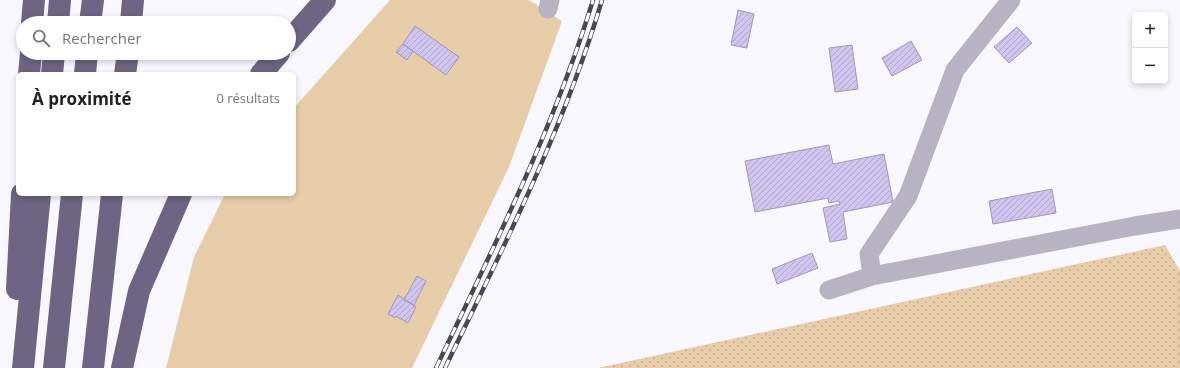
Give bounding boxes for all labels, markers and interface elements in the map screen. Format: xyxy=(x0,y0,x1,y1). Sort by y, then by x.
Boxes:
map controls xyxy=(1132,12,1168,84)
button: + xyxy=(1132,12,1168,48)
search box xyxy=(16,16,296,60)
icon: search xyxy=(30,27,52,49)
text: Rechercher xyxy=(62,28,142,48)
button: − xyxy=(1132,48,1168,84)
text: À proximité xyxy=(32,87,131,110)
text: 0 résultats xyxy=(216,89,280,107)

